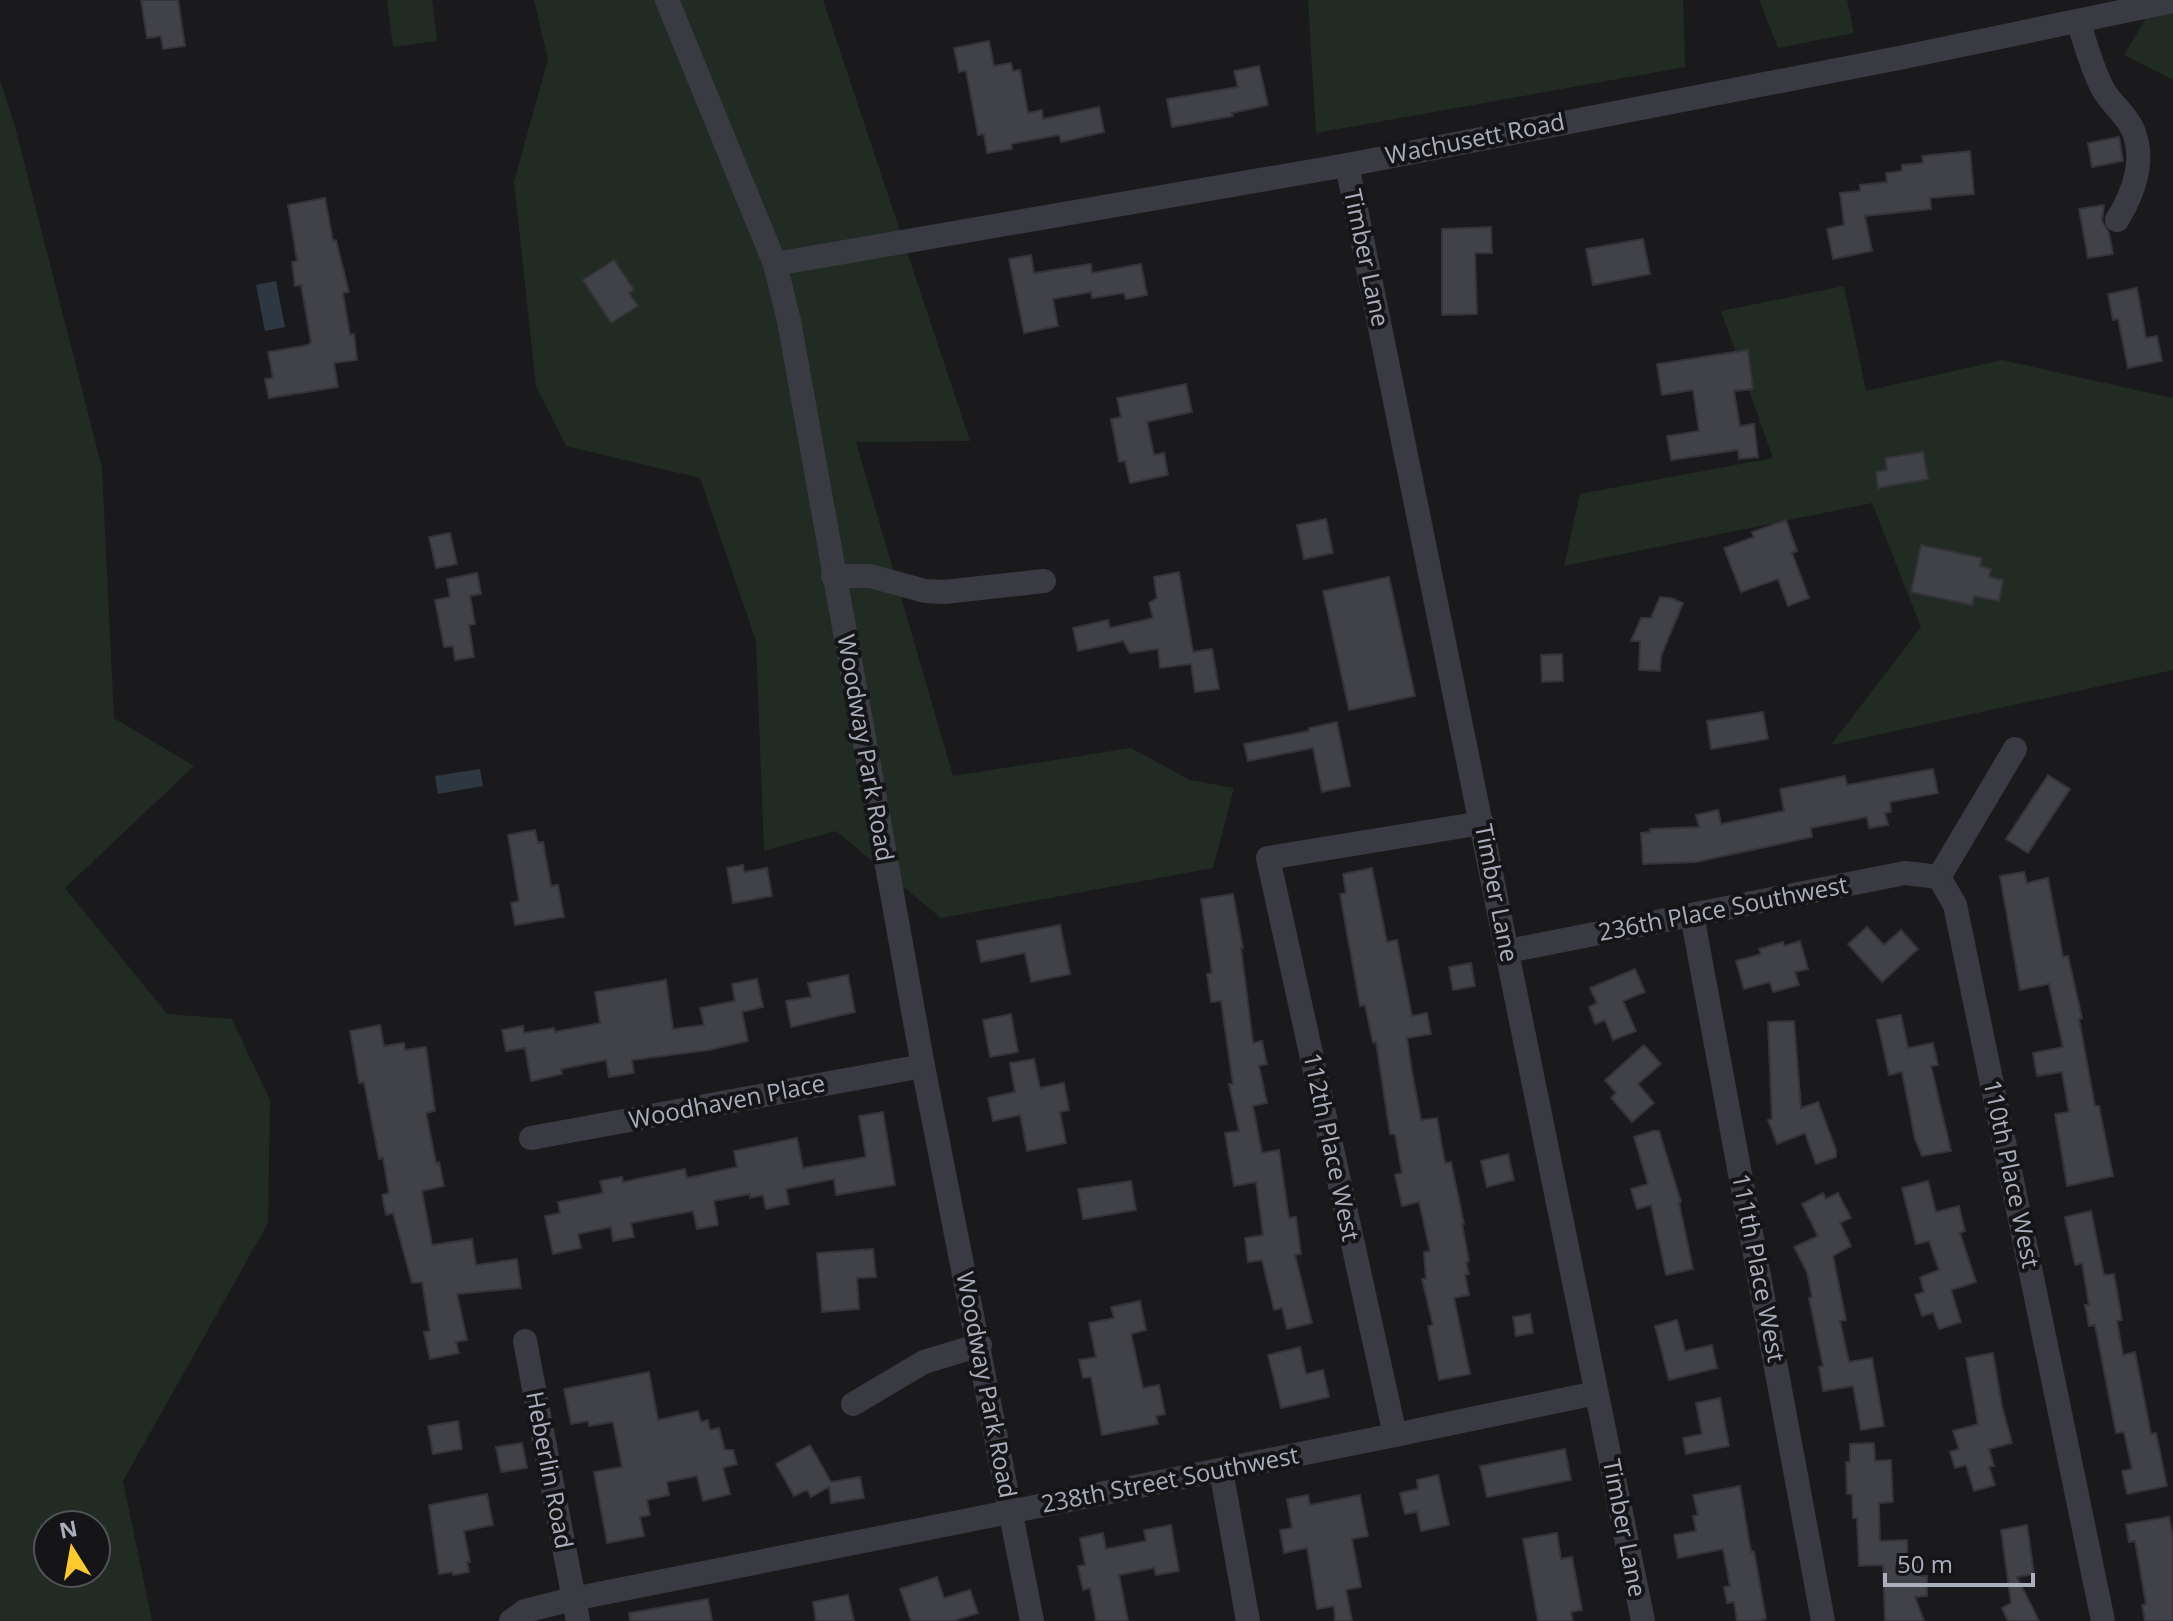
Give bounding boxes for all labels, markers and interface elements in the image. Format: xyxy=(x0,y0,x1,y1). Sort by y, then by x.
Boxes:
street label: Wachusett Road xyxy=(1382,104,1567,171)
street label: Timber Lane xyxy=(1337,186,1398,329)
street label: Woodway Park Road xyxy=(830,632,903,864)
street label: Timber Lane xyxy=(1468,821,1527,964)
street label: 236th Place Southwest xyxy=(1595,867,1850,948)
street label: 112th Place West xyxy=(1296,1050,1368,1244)
street label: Woodhaven Place xyxy=(626,1065,828,1136)
street label: 110th Place West xyxy=(1976,1077,2048,1271)
street label: 111th Place West xyxy=(1725,1171,1794,1365)
street label: Woodway Park Road xyxy=(949,1269,1026,1501)
street label: Heberlin Road xyxy=(519,1388,582,1551)
street label: 238th Street Southwest xyxy=(1038,1437,1301,1520)
street label: Timber Lane xyxy=(1596,1456,1655,1599)
north arrow xyxy=(32,1509,112,1589)
text: N xyxy=(56,1512,80,1545)
scale bar xyxy=(1885,1537,2033,1587)
text: 50 m xyxy=(1897,1547,1953,1580)

